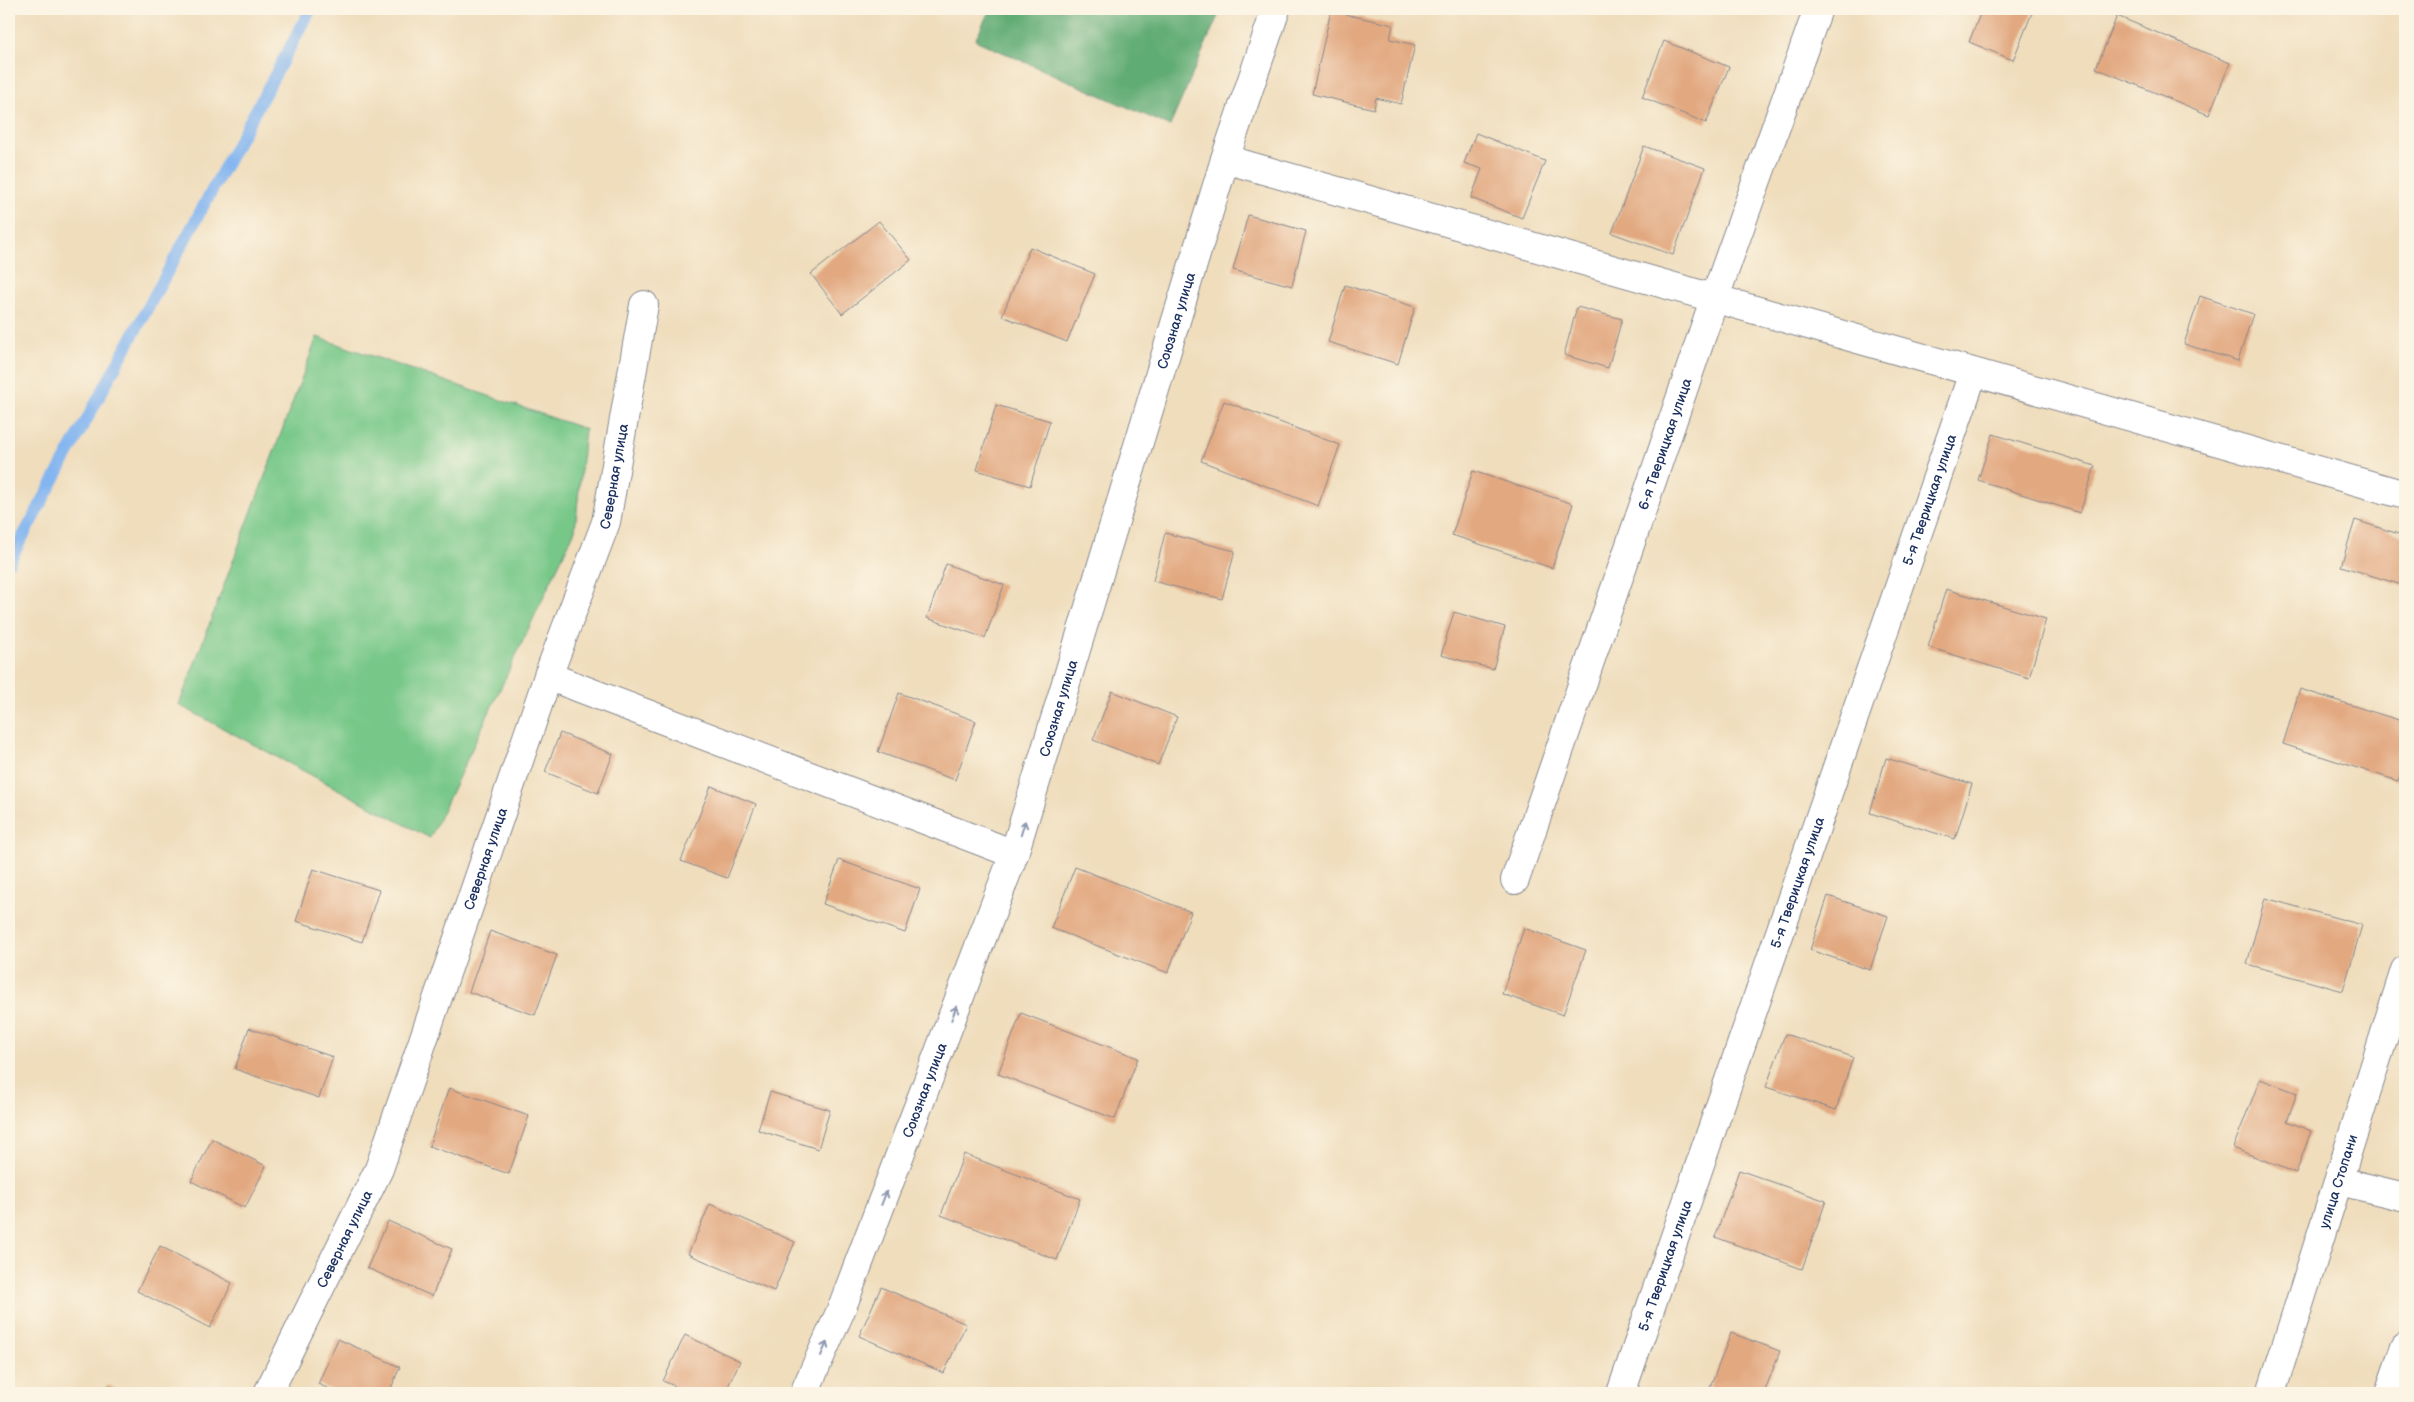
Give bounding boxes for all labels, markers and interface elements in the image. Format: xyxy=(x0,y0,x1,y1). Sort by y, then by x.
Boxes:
street label: Союзная улица xyxy=(1154,270,1199,371)
street label: 6-я Тверицкая улица xyxy=(1635,375,1696,512)
street label: Северная улица xyxy=(596,422,632,532)
street label: 5-я Тверицкая улица xyxy=(1899,431,1960,568)
street label: Союзная улица xyxy=(1036,657,1082,759)
street label: Северная улица xyxy=(460,805,511,912)
street label: 5-я Тверицкая улица xyxy=(1767,814,1828,951)
one-way arrow xyxy=(1018,820,1028,836)
one-way arrow xyxy=(950,1006,959,1021)
street label: Союзная улица xyxy=(899,1040,951,1140)
street label: улица Стопани xyxy=(2316,1132,2361,1231)
street label: Северная улица xyxy=(313,1187,376,1291)
one-way arrow xyxy=(880,1190,889,1206)
street label: 5-я Тверицкая улица xyxy=(1635,1197,1696,1333)
one-way arrow xyxy=(819,1342,829,1357)

